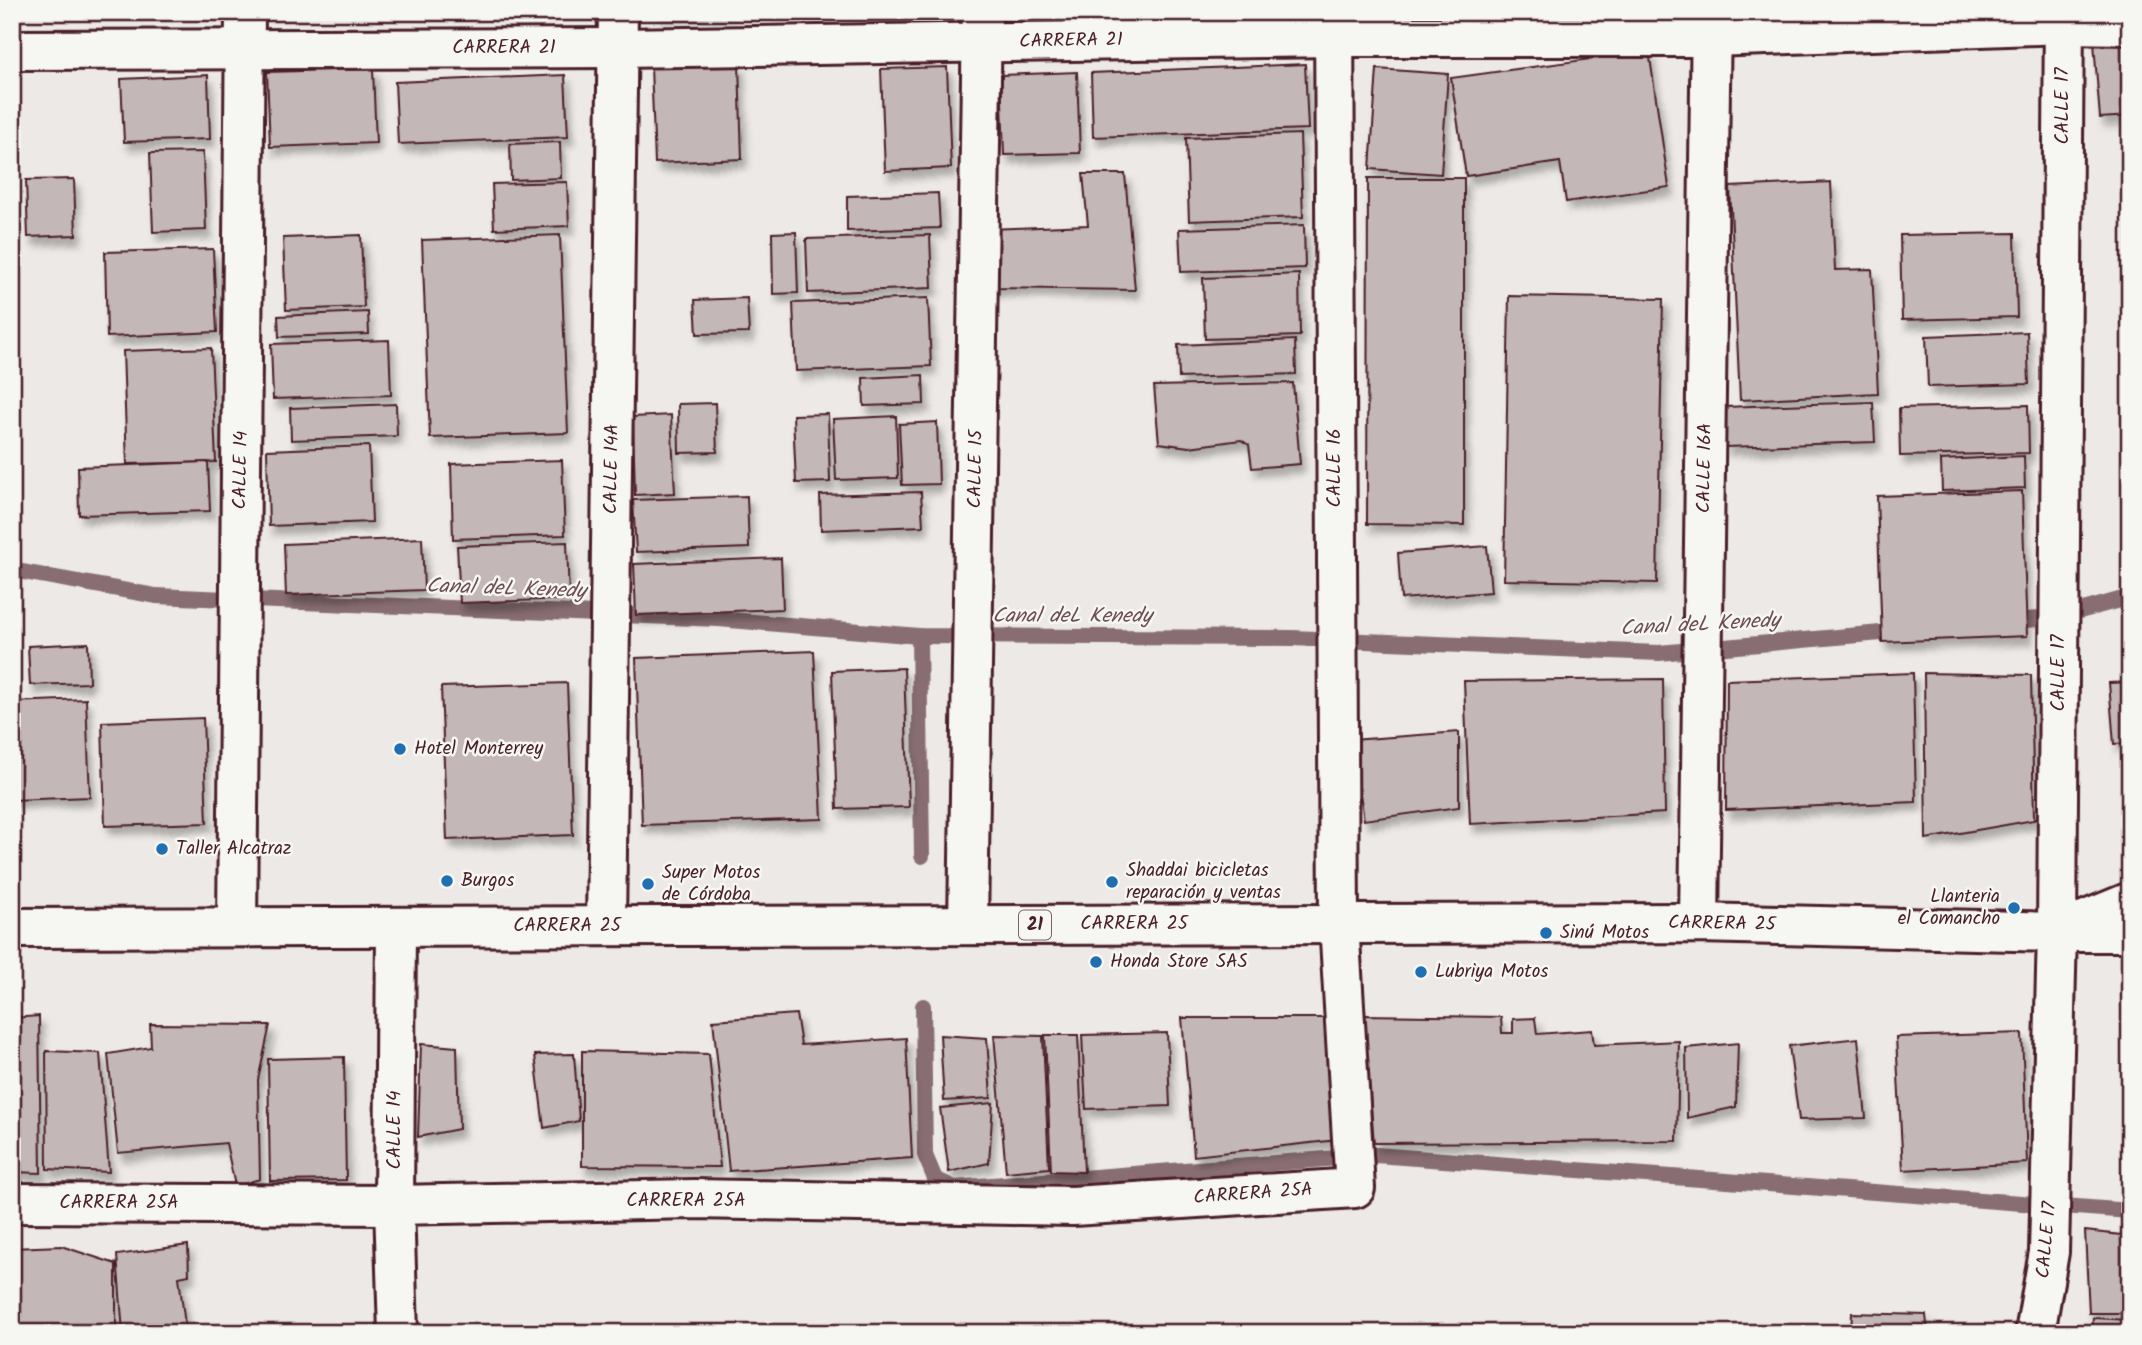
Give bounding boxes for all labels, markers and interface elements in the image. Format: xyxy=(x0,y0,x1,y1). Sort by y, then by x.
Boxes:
street label: CARRERA 21 xyxy=(1019,25,1123,57)
street label: CARRERA 21 xyxy=(452,33,556,63)
street label: CALLE 17 xyxy=(2048,66,2078,145)
street label: CALLE 16A xyxy=(1689,422,1721,514)
street label: CALLE 14A xyxy=(596,424,628,514)
street label: CALLE 15 xyxy=(960,428,992,509)
street label: CALLE 16 xyxy=(1320,429,1350,507)
street label: CALLE 14 xyxy=(225,430,257,510)
water label: Canal deL Kenedy xyxy=(426,570,590,608)
water label: Canal deL Kenedy xyxy=(992,600,1155,633)
water label: Canal deL Kenedy xyxy=(1619,604,1784,646)
street label: CALLE 17 xyxy=(2044,633,2074,712)
place label: Hotel Monterrey xyxy=(414,734,544,764)
marker: Hotel Monterrey xyxy=(392,741,408,757)
place label: Taller Alcatraz xyxy=(176,834,291,864)
marker: Taller Alcatraz xyxy=(154,841,170,857)
place label: Shaddai bicicletas reparación y ventas xyxy=(1126,856,1281,908)
place label: Super Motos de Córdoba xyxy=(662,858,760,910)
place label: Burgos xyxy=(461,866,514,896)
marker: Burgos xyxy=(439,873,455,889)
marker: Shaddai bicicletas reparación y ventas xyxy=(1104,874,1120,890)
marker: Super Motos de Córdoba xyxy=(640,876,656,892)
place label: Llanteria el Comancho xyxy=(1898,882,2000,934)
marker: Llanteria el Comancho xyxy=(2006,900,2022,916)
street label: CARRERA 25 xyxy=(1668,908,1778,940)
street label: CARRERA 25 xyxy=(1080,909,1190,939)
road number: 21 xyxy=(1019,910,1051,940)
street label: CARRERA 25 xyxy=(513,911,623,941)
place label: Sinú Motos xyxy=(1560,918,1649,948)
marker: Sinú Motos xyxy=(1538,925,1554,941)
place label: Honda Store SAS xyxy=(1110,947,1248,977)
marker: Honda Store SAS xyxy=(1088,954,1104,970)
place label: Lubriya Motos xyxy=(1435,957,1548,987)
marker: Lubriya Motos xyxy=(1413,964,1429,980)
street label: CALLE 14 xyxy=(380,1091,410,1169)
street label: CARRERA 25A xyxy=(1192,1175,1314,1213)
street label: CARRERA 25A xyxy=(626,1186,746,1216)
street label: CARRERA 25A xyxy=(59,1188,179,1218)
street label: CALLE 17 xyxy=(2029,1199,2065,1280)

